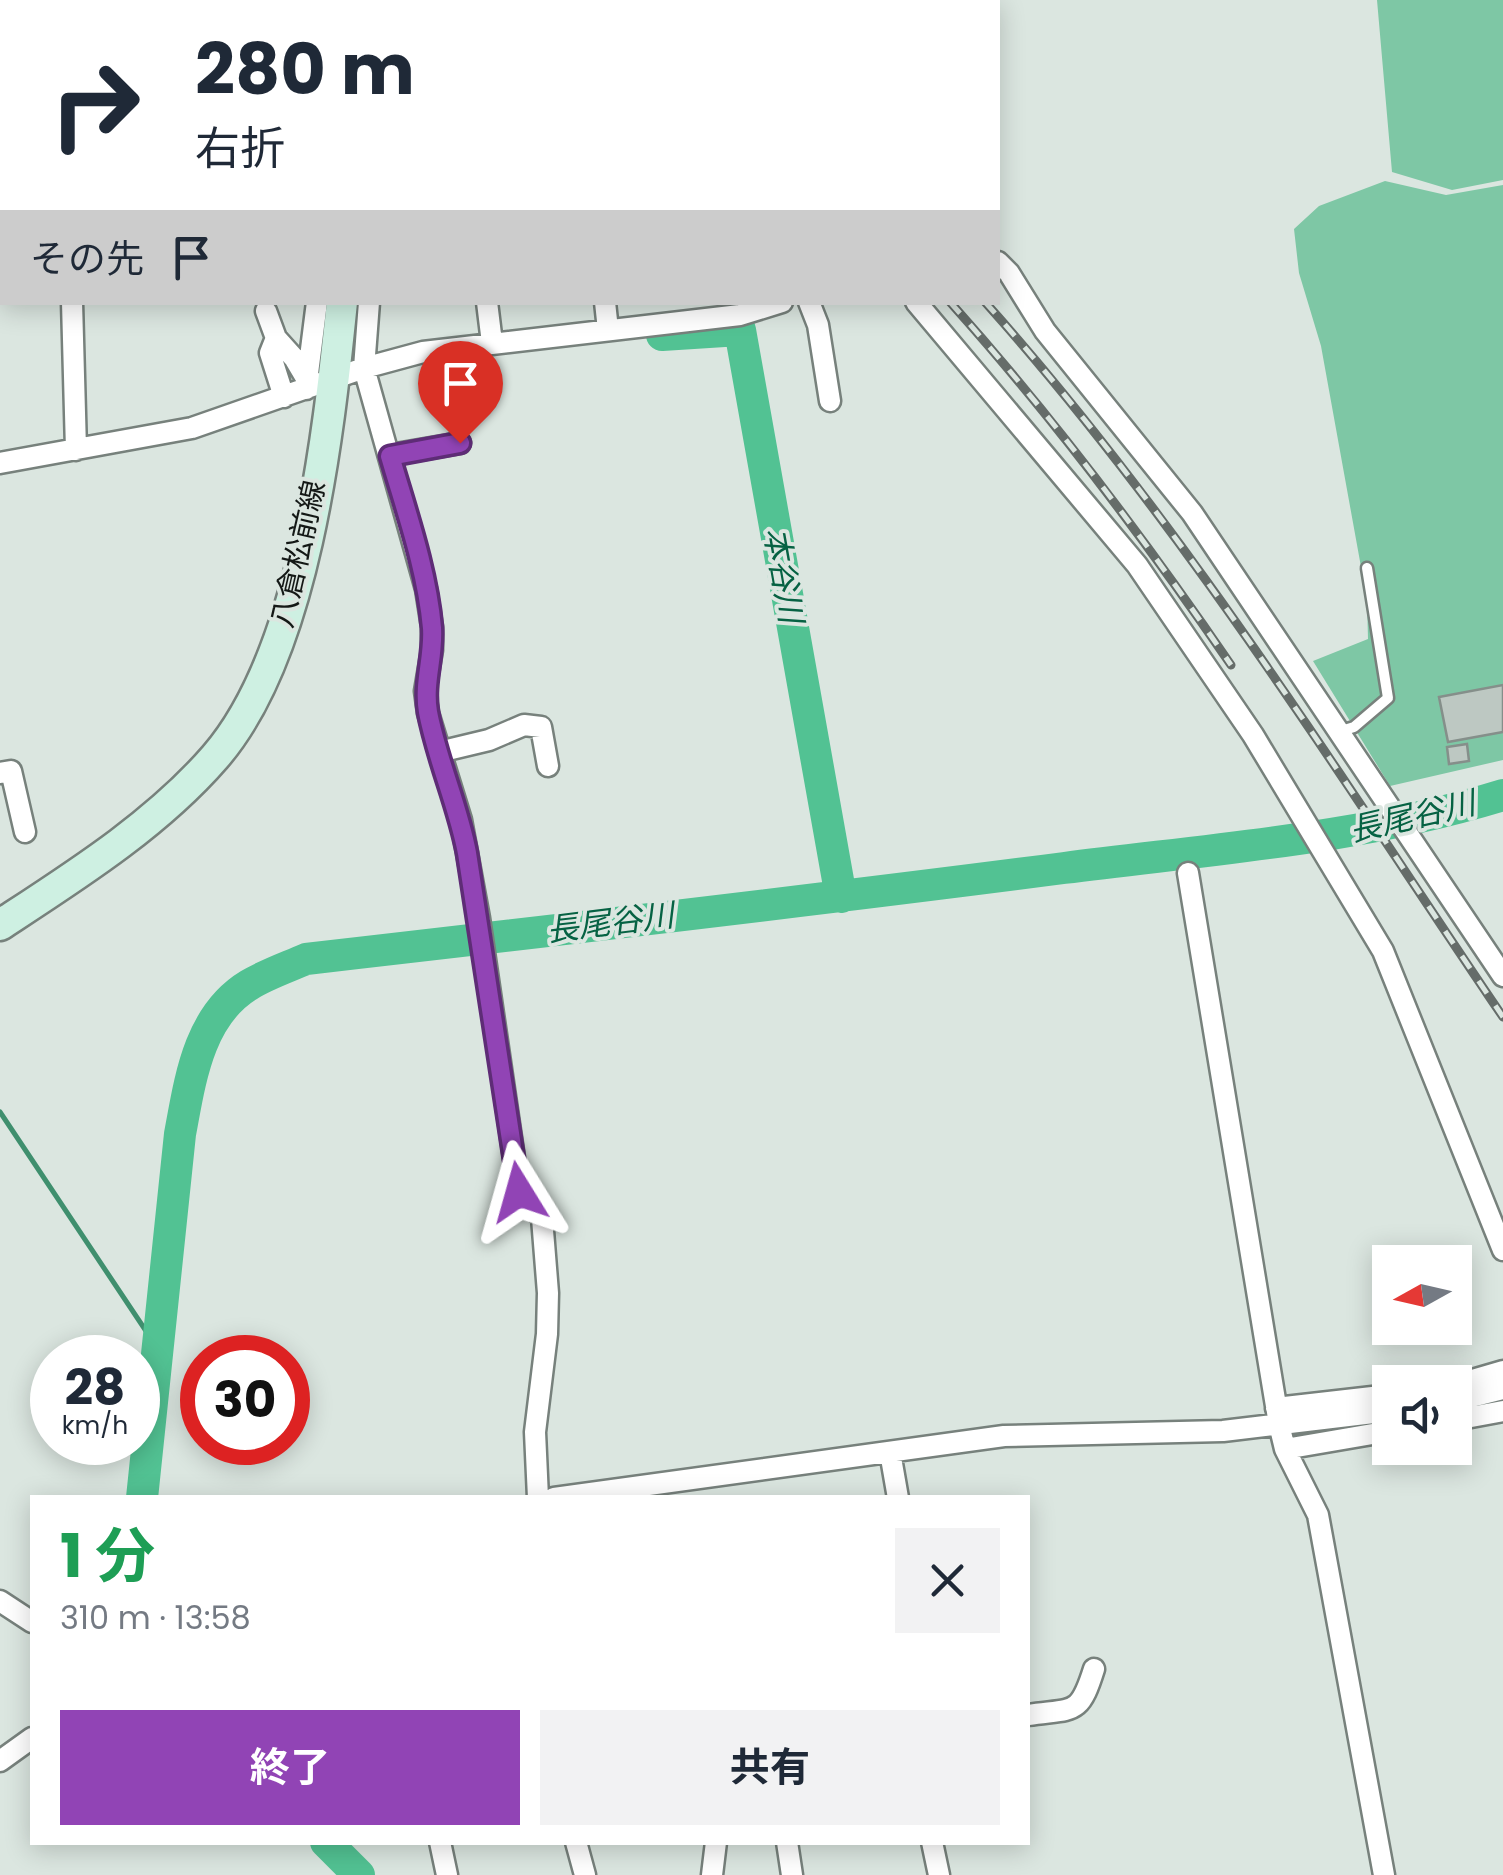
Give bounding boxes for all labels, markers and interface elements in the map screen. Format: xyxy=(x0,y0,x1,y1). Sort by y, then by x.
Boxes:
text: 280 m xyxy=(195,20,415,119)
icon: right xyxy=(30,40,160,170)
text: 右折 xyxy=(195,117,285,180)
icon: arrive xyxy=(164,230,219,285)
text: その先 xyxy=(30,232,144,285)
pin xyxy=(418,341,503,444)
icon: arrive xyxy=(433,356,488,411)
street label: 八倉松前線 xyxy=(260,476,336,632)
water label: 本谷川 xyxy=(754,524,815,629)
water label: 長尾谷川 xyxy=(1345,779,1482,852)
water label: 長尾谷川 xyxy=(544,892,679,952)
position arrow xyxy=(467,1140,571,1244)
north arrow xyxy=(1372,1245,1472,1345)
map controls xyxy=(1372,1245,1472,1465)
speed limit sign: 30 xyxy=(180,1335,310,1465)
text: 28 xyxy=(65,1352,125,1423)
button: sound xyxy=(1372,1365,1472,1465)
text: km/h xyxy=(62,1408,128,1443)
text: 1 分 xyxy=(60,1514,155,1598)
button: close xyxy=(895,1528,1000,1633)
text: 310 m · 13:58 xyxy=(60,1595,251,1640)
button: 終了 xyxy=(60,1710,520,1825)
button: 共有 xyxy=(540,1710,1000,1825)

